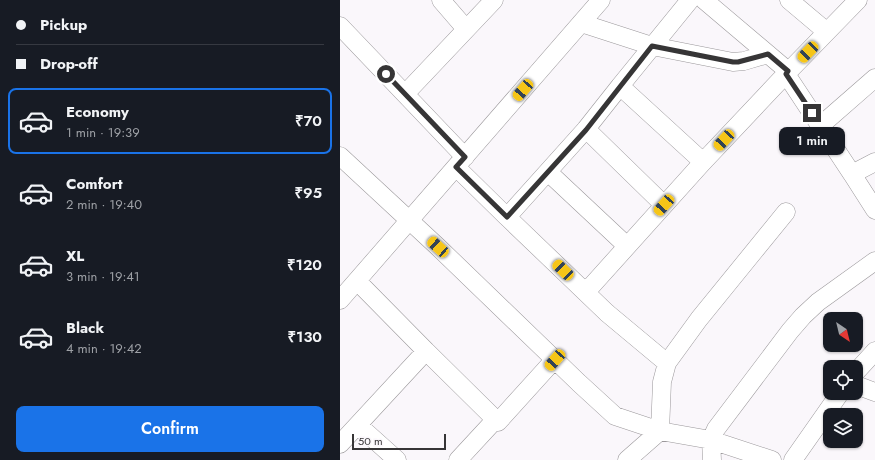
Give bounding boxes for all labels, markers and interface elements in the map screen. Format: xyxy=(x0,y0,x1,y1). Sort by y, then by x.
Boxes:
text: Pickup xyxy=(40,14,87,36)
car xyxy=(795,39,821,65)
text: Drop-off xyxy=(40,53,98,75)
route start xyxy=(377,65,395,83)
car xyxy=(511,77,535,103)
text: Economy xyxy=(66,101,129,123)
icon: car xyxy=(18,103,54,139)
route end xyxy=(803,104,821,122)
text: ₹70 xyxy=(295,110,322,132)
text: 1 min · 19:39 xyxy=(66,123,140,142)
car xyxy=(711,127,737,153)
callout: 1 min xyxy=(779,127,845,155)
text: 1 min xyxy=(796,131,828,150)
text: Comfort xyxy=(66,173,123,195)
icon: car xyxy=(18,175,54,211)
text: ₹95 xyxy=(295,182,322,204)
car xyxy=(652,192,676,218)
text: 2 min · 19:40 xyxy=(66,195,142,214)
car xyxy=(425,235,451,259)
text: XL xyxy=(66,245,84,267)
icon: car xyxy=(18,247,54,283)
text: ₹120 xyxy=(287,254,322,276)
car xyxy=(550,257,576,283)
text: 3 min · 19:41 xyxy=(66,267,140,286)
north arrow xyxy=(823,312,863,352)
map controls xyxy=(823,312,863,448)
text: Black xyxy=(66,317,104,339)
icon: car xyxy=(18,319,54,355)
text: ₹130 xyxy=(287,326,322,348)
text: 4 min · 19:42 xyxy=(66,339,142,358)
car xyxy=(543,347,567,373)
button: locate xyxy=(823,360,863,400)
button: Confirm xyxy=(16,406,324,452)
button: layers xyxy=(823,408,863,448)
scale bar xyxy=(352,432,446,451)
text: 50 m xyxy=(358,433,383,449)

